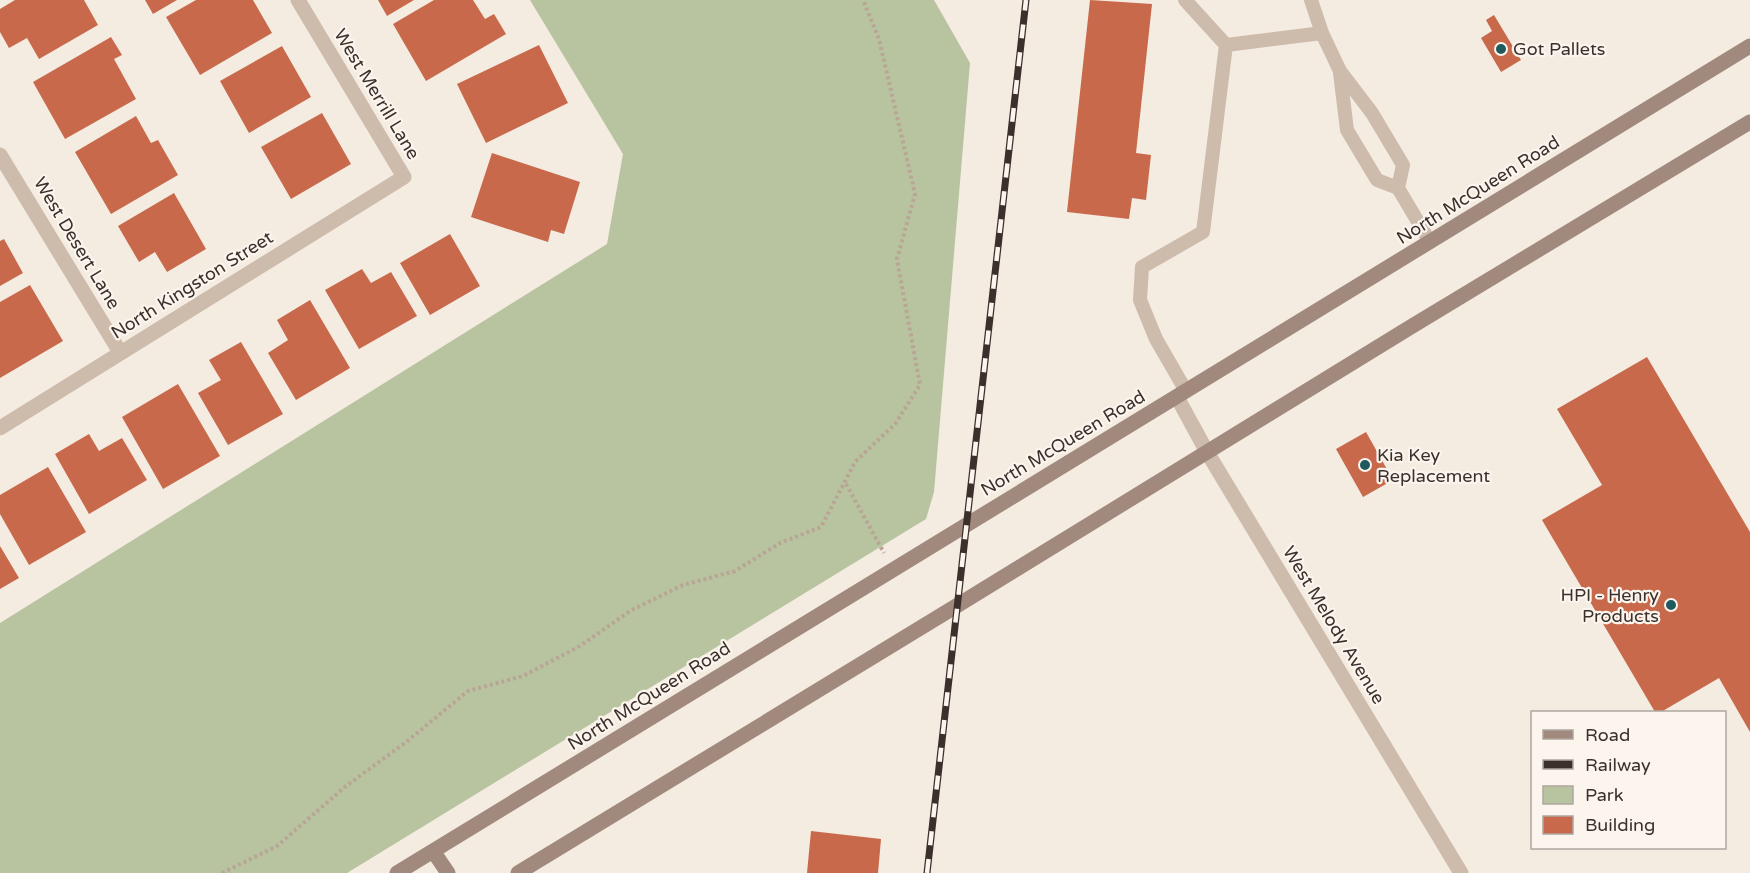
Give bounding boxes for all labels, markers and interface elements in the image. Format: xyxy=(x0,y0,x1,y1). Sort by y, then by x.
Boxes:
street label: West Merrill Lane xyxy=(329,25,425,163)
place label: Got Pallets xyxy=(1513,38,1605,60)
marker: Got Pallets xyxy=(1494,42,1508,56)
street label: North McQueen Road xyxy=(1393,131,1563,249)
street label: West Desert Lane xyxy=(29,173,125,313)
street label: North Kingston Street xyxy=(107,226,277,344)
street label: North McQueen Road xyxy=(977,385,1149,501)
place label: Kia Key Replacement xyxy=(1377,444,1490,487)
marker: Kia Key Replacement xyxy=(1358,458,1372,472)
street label: West Melody Avenue xyxy=(1278,542,1390,708)
place label: HPI - Henry Products xyxy=(1560,584,1659,627)
marker: HPI - Henry Products xyxy=(1664,598,1678,612)
street label: North McQueen Road xyxy=(564,637,734,755)
legend xyxy=(1531,711,1726,849)
text: Road xyxy=(1585,724,1630,746)
text: Railway xyxy=(1585,754,1651,776)
text: Park xyxy=(1585,784,1624,806)
text: Building xyxy=(1585,814,1655,836)

